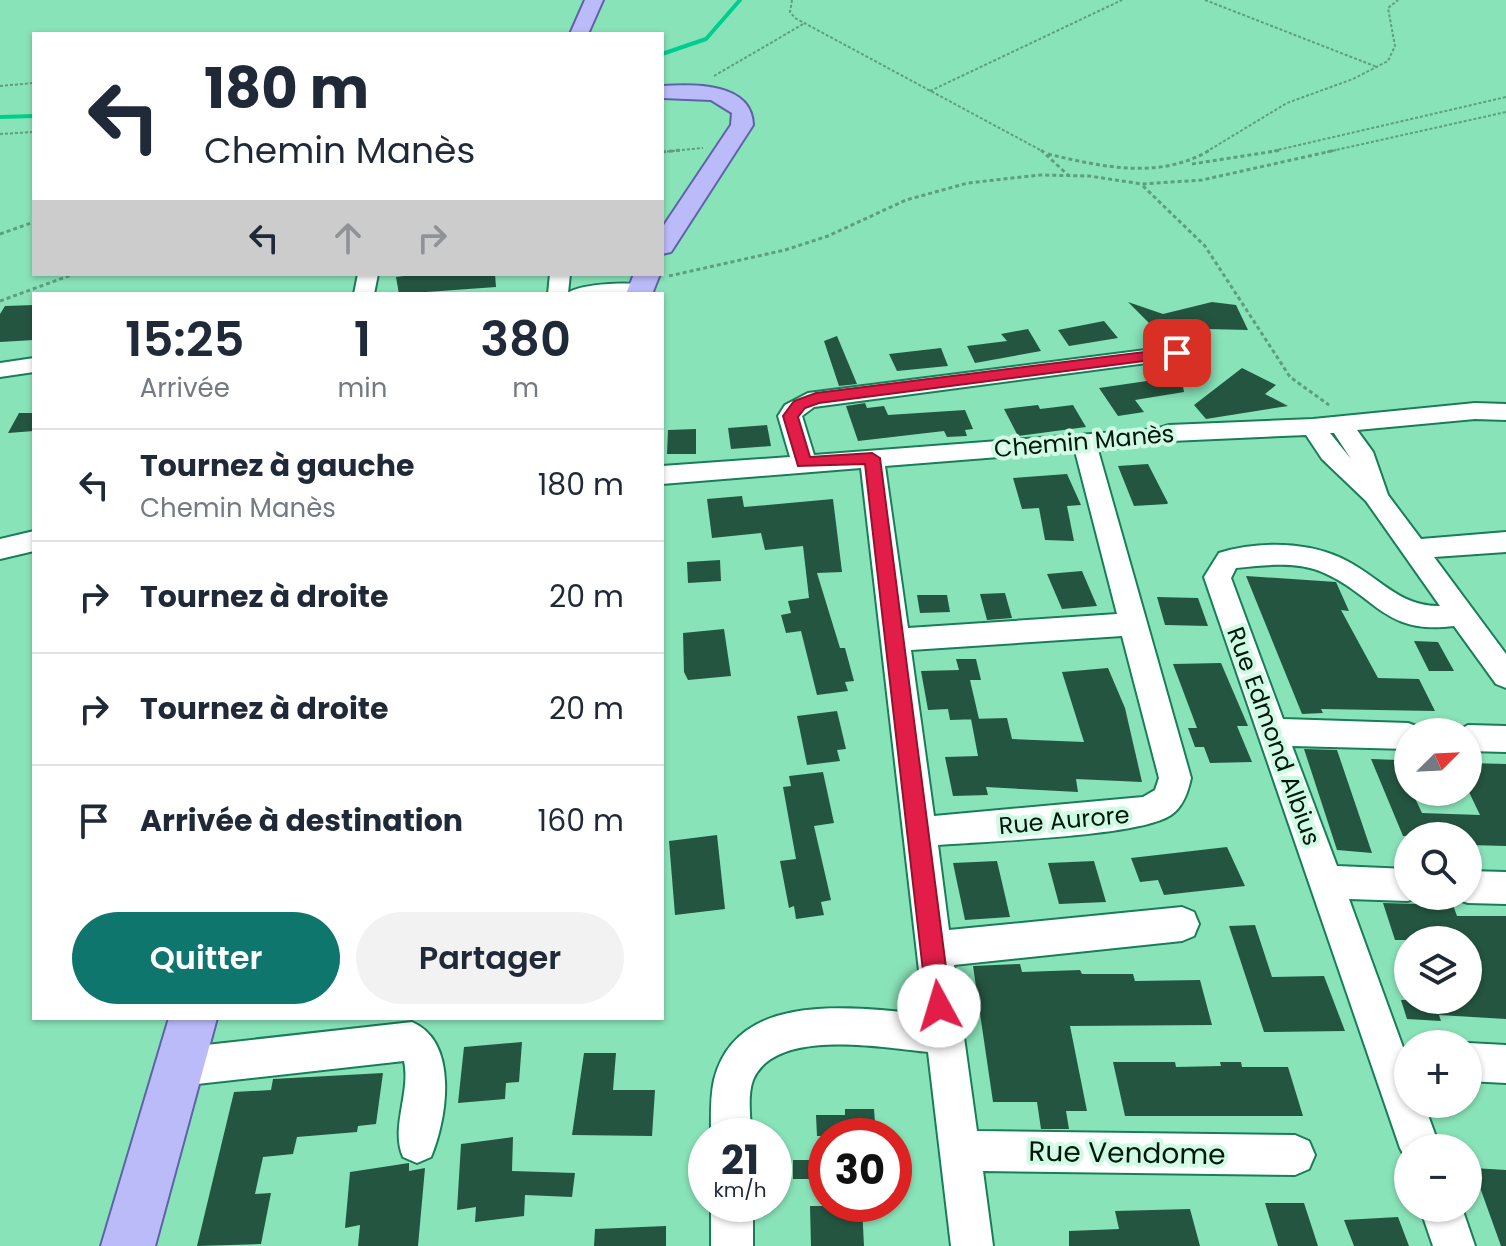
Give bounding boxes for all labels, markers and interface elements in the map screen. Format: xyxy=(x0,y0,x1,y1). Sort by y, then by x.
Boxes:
text: 180 m xyxy=(204,49,369,128)
icon: left xyxy=(72,64,176,168)
text: Chemin Manès xyxy=(204,125,475,176)
icon: left xyxy=(242,216,286,260)
icon: ahead xyxy=(326,216,370,260)
icon: right xyxy=(410,216,454,260)
text: 15:25 xyxy=(125,306,244,373)
text: 1 xyxy=(354,306,371,373)
text: 380 xyxy=(480,306,571,373)
pin xyxy=(1143,319,1211,387)
icon: arrive xyxy=(1155,331,1199,375)
text: Arrivée xyxy=(140,370,230,406)
text: min xyxy=(337,370,387,406)
text: m xyxy=(512,370,539,406)
street label: Chemin Manès xyxy=(992,417,1176,465)
text: Tournez à gauche xyxy=(140,444,414,487)
icon: left xyxy=(72,463,116,507)
text: 180 m xyxy=(538,463,624,506)
text: Chemin Manès xyxy=(140,490,336,526)
icon: right xyxy=(72,575,116,619)
text: Tournez à droite xyxy=(140,575,388,618)
text: 20 m xyxy=(549,575,624,618)
street label: Rue Edmond Albius xyxy=(1219,622,1329,850)
icon: right xyxy=(72,687,116,731)
text: Tournez à droite xyxy=(140,687,388,730)
text: 20 m xyxy=(549,687,624,730)
north arrow xyxy=(1394,718,1482,806)
map controls xyxy=(1394,718,1482,1222)
street label: Rue Aurore xyxy=(997,798,1131,842)
icon: arrive xyxy=(72,799,116,843)
text: Arrivée à destination xyxy=(140,799,463,842)
text: 160 m xyxy=(538,799,624,842)
button: search xyxy=(1394,822,1482,910)
button: Quitter xyxy=(72,912,340,1004)
button: Partager xyxy=(356,912,624,1004)
button: layers xyxy=(1394,926,1482,1014)
position arrow xyxy=(897,964,981,1048)
button: + xyxy=(1394,1030,1482,1118)
speed limit sign: 30 xyxy=(808,1118,912,1222)
text: 21 xyxy=(721,1132,759,1188)
street label: Rue Vendome xyxy=(1028,1132,1226,1174)
button: − xyxy=(1394,1134,1482,1222)
text: km/h xyxy=(713,1176,767,1204)

